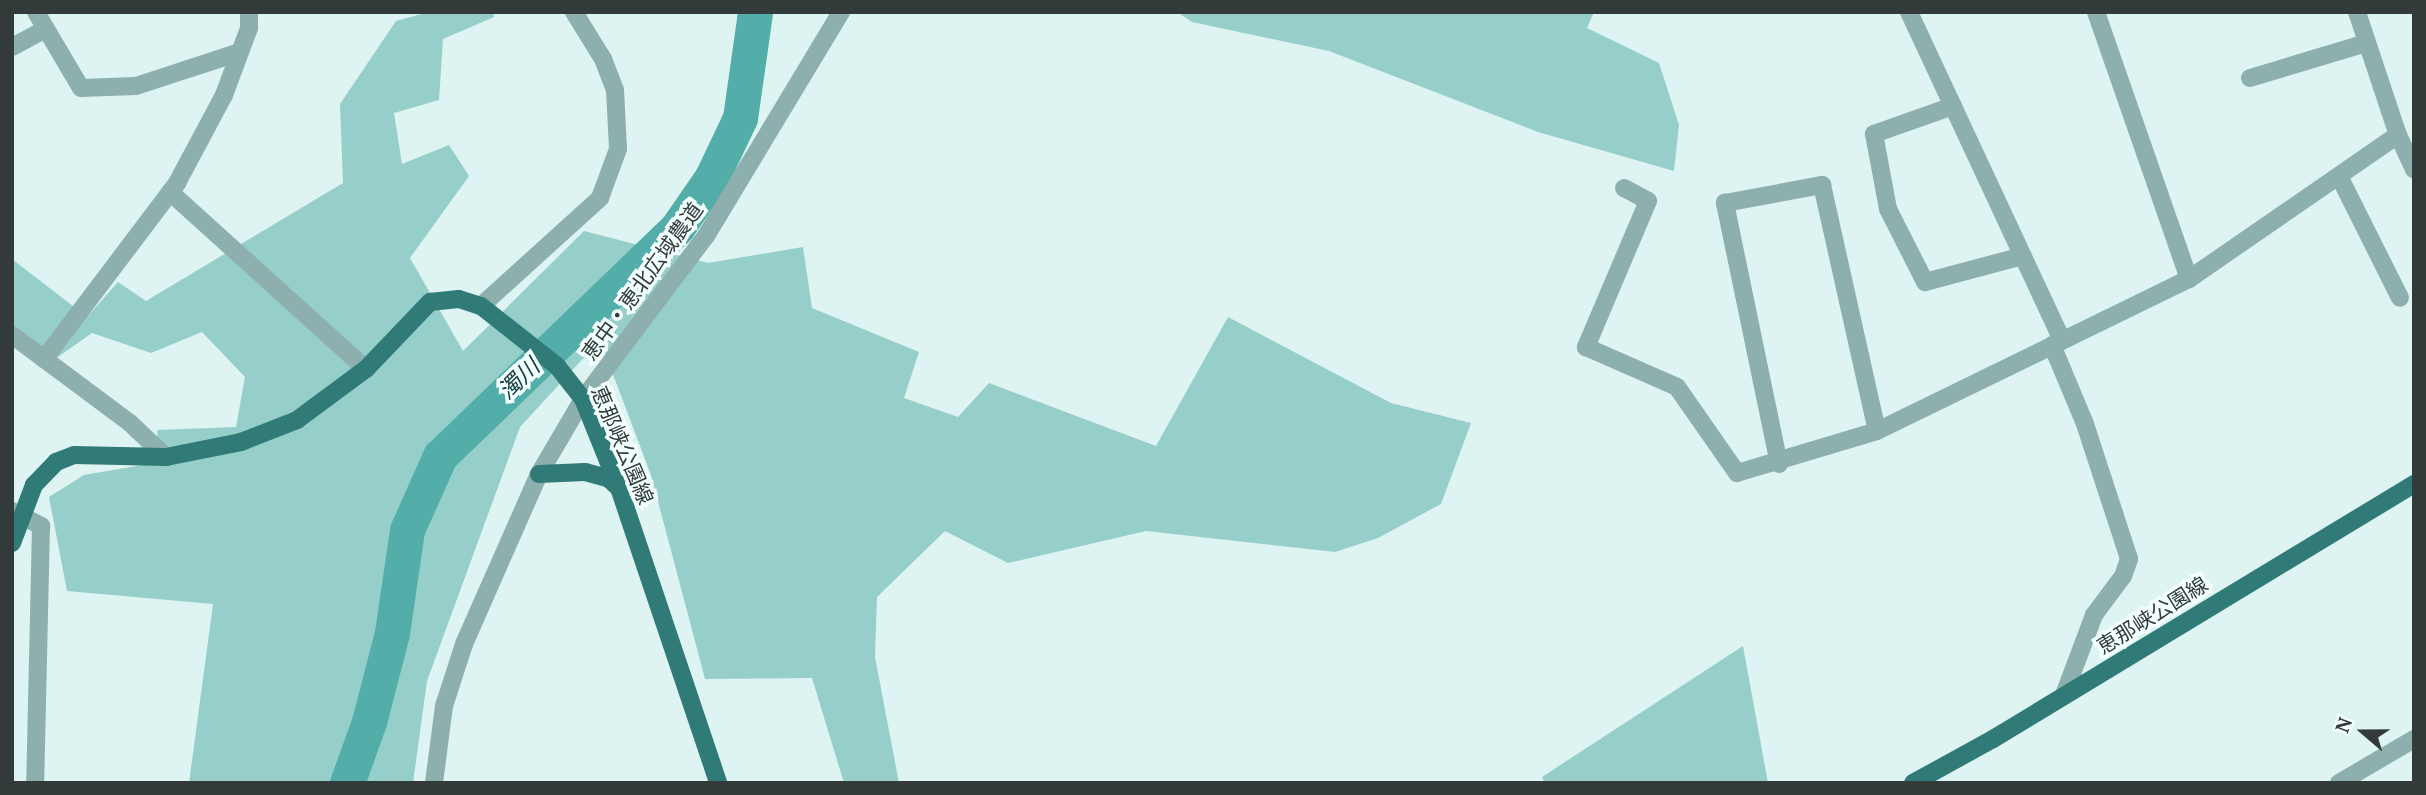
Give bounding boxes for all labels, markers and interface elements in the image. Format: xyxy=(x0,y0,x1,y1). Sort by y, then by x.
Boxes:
street label: 恵中・恵北広域農道 xyxy=(576,197,708,365)
water label: 濁川 xyxy=(493,353,545,405)
street label: 恵那峡公園線 xyxy=(587,382,659,508)
street label: 恵那峡公園線 xyxy=(2092,571,2212,659)
north arrow xyxy=(2328,697,2398,767)
text: N xyxy=(2329,714,2357,736)

